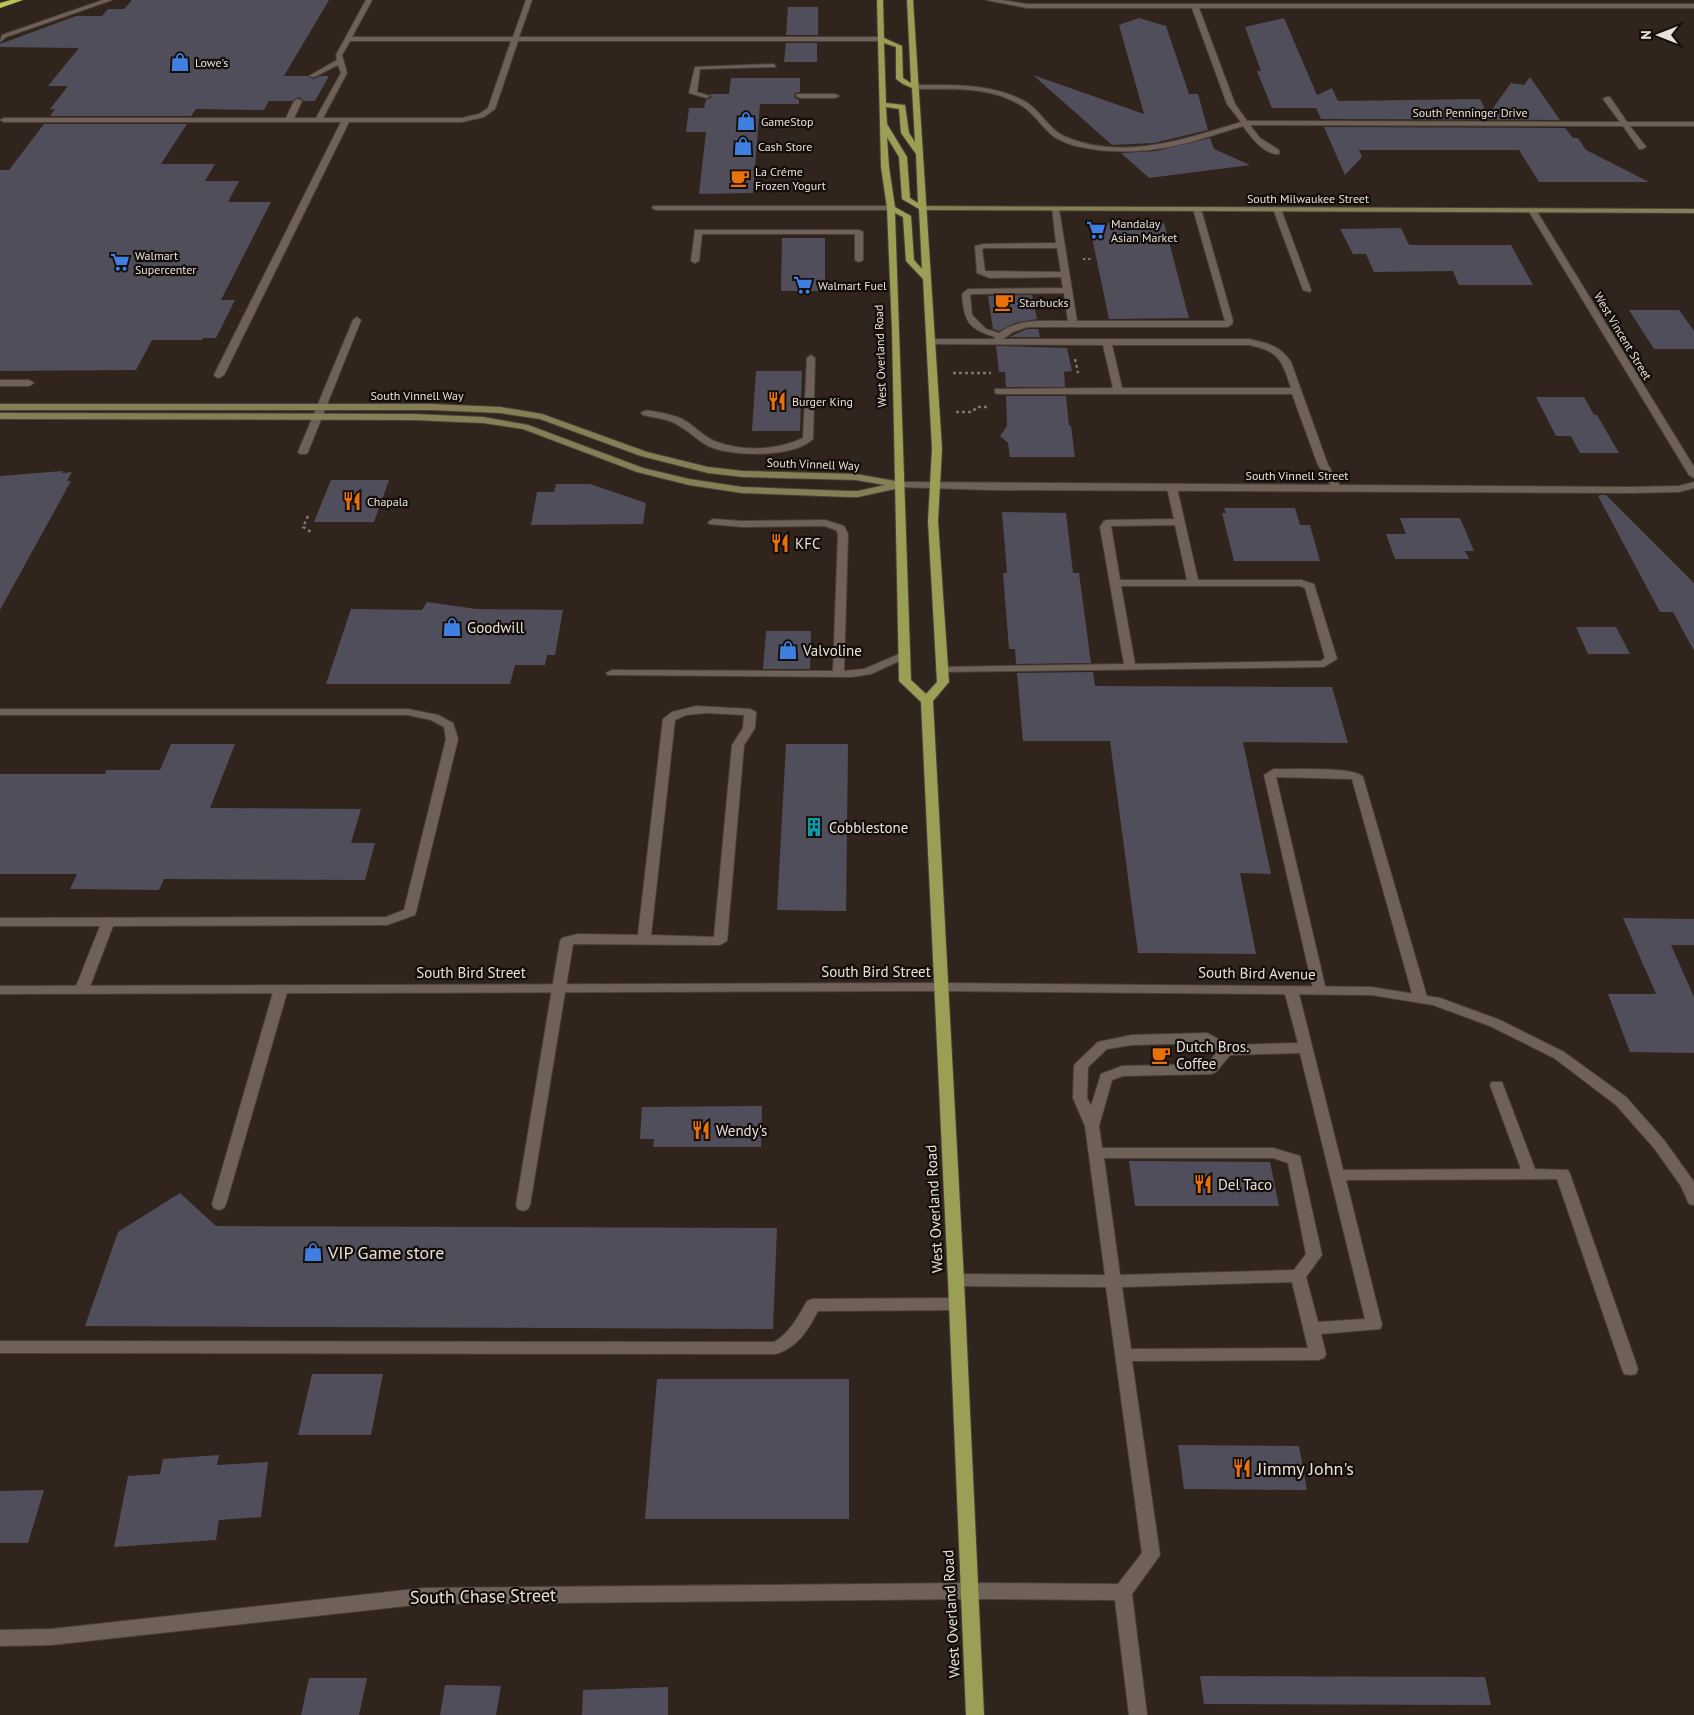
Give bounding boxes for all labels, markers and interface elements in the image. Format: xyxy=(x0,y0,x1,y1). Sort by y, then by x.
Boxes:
north arrow xyxy=(1634,10,1684,60)
text: N xyxy=(1637,30,1655,40)
shop icon: Lowe's xyxy=(169,51,191,73)
place label: Lowe's xyxy=(195,55,228,70)
street label: South Penninger Drive xyxy=(1412,105,1528,120)
shop icon: GameStop xyxy=(735,110,757,132)
place label: GameStop xyxy=(761,114,813,129)
shop icon: Cash Store xyxy=(732,135,754,157)
place label: Cash Store xyxy=(758,139,812,154)
place label: La Créme Frozen Yogurt xyxy=(755,164,826,193)
cafe icon: La Créme Frozen Yogurt xyxy=(729,167,751,189)
street label: South Milwaukee Street xyxy=(1247,191,1369,206)
place label: Mandalay Asian Market xyxy=(1111,216,1177,245)
supermarket icon: Mandalay Asian Market xyxy=(1085,219,1107,241)
place label: Walmart Supercenter xyxy=(135,248,196,277)
supermarket icon: Walmart Supercenter xyxy=(109,251,131,273)
supermarket icon: Walmart Fuel xyxy=(792,274,814,296)
place label: Walmart Fuel xyxy=(818,278,887,293)
street label: West Vincent Street xyxy=(1591,289,1655,383)
cafe icon: Starbucks xyxy=(993,291,1015,313)
place label: Starbucks xyxy=(1019,295,1069,310)
street label: West Overland Road xyxy=(871,304,889,408)
street label: South Vinnell Way xyxy=(371,388,464,403)
restaurant icon: Burger King xyxy=(766,390,788,412)
place label: Burger King xyxy=(792,394,853,409)
street label: South Vinnell Way xyxy=(766,455,860,473)
street label: South Vinnell Street xyxy=(1246,468,1348,483)
restaurant icon: Chapala xyxy=(341,490,363,512)
place label: Chapala xyxy=(367,494,408,509)
restaurant icon: KFC xyxy=(769,532,791,554)
place label: KFC xyxy=(795,534,820,553)
shop icon: Goodwill xyxy=(441,616,463,638)
place label: Goodwill xyxy=(467,618,525,637)
shop icon: Valvoline xyxy=(777,639,799,661)
place label: Valvoline xyxy=(802,641,862,660)
building icon: Cobblestone xyxy=(803,816,825,838)
place label: Cobblestone xyxy=(829,818,908,837)
street label: South Bird Street xyxy=(821,962,931,981)
street label: South Bird Avenue xyxy=(1198,962,1316,984)
street label: South Bird Street xyxy=(416,963,526,982)
place label: Dutch Bros. Coffee xyxy=(1176,1037,1249,1073)
cafe icon: Dutch Bros. Coffee xyxy=(1150,1044,1172,1066)
restaurant icon: Wendy's xyxy=(690,1119,712,1141)
place label: Wendy's xyxy=(716,1121,767,1140)
street label: West Overland Road xyxy=(921,1144,947,1274)
restaurant icon: Del Taco xyxy=(1192,1173,1214,1195)
place label: Del Taco xyxy=(1218,1175,1272,1194)
shop icon: VIP Game store xyxy=(302,1241,324,1263)
place label: VIP Game store xyxy=(327,1241,445,1264)
restaurant icon: Jimmy John's xyxy=(1231,1457,1253,1479)
place label: Jimmy John's xyxy=(1256,1457,1354,1480)
street label: West Overland Road xyxy=(938,1549,964,1679)
street label: South Chase Street xyxy=(410,1583,556,1609)

